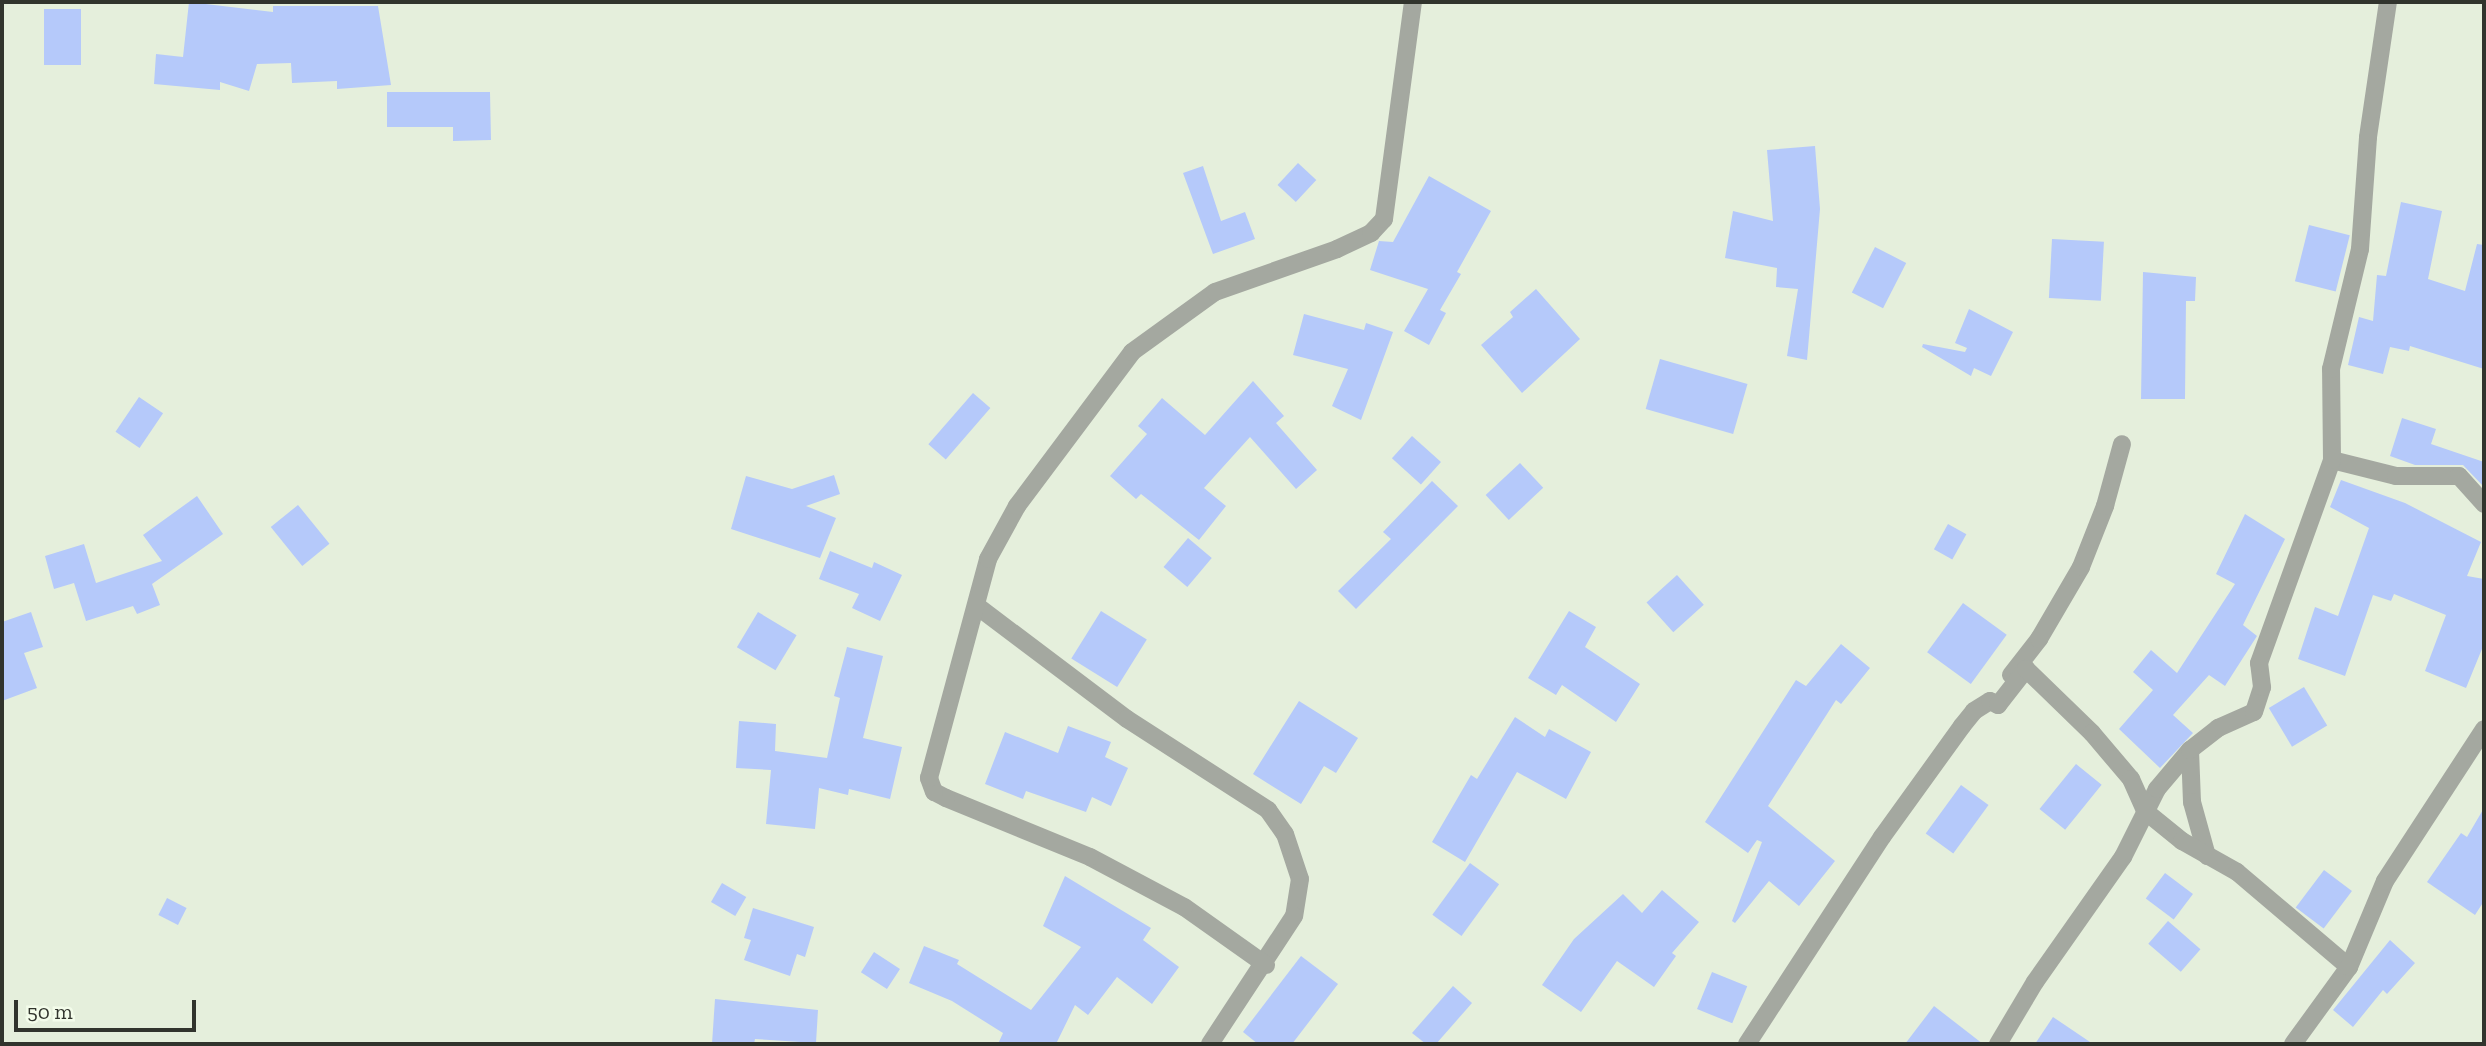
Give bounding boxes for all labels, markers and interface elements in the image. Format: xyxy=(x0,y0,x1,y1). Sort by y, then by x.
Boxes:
scale bar xyxy=(18,986,200,1030)
text: 50 m xyxy=(27,999,73,1024)

